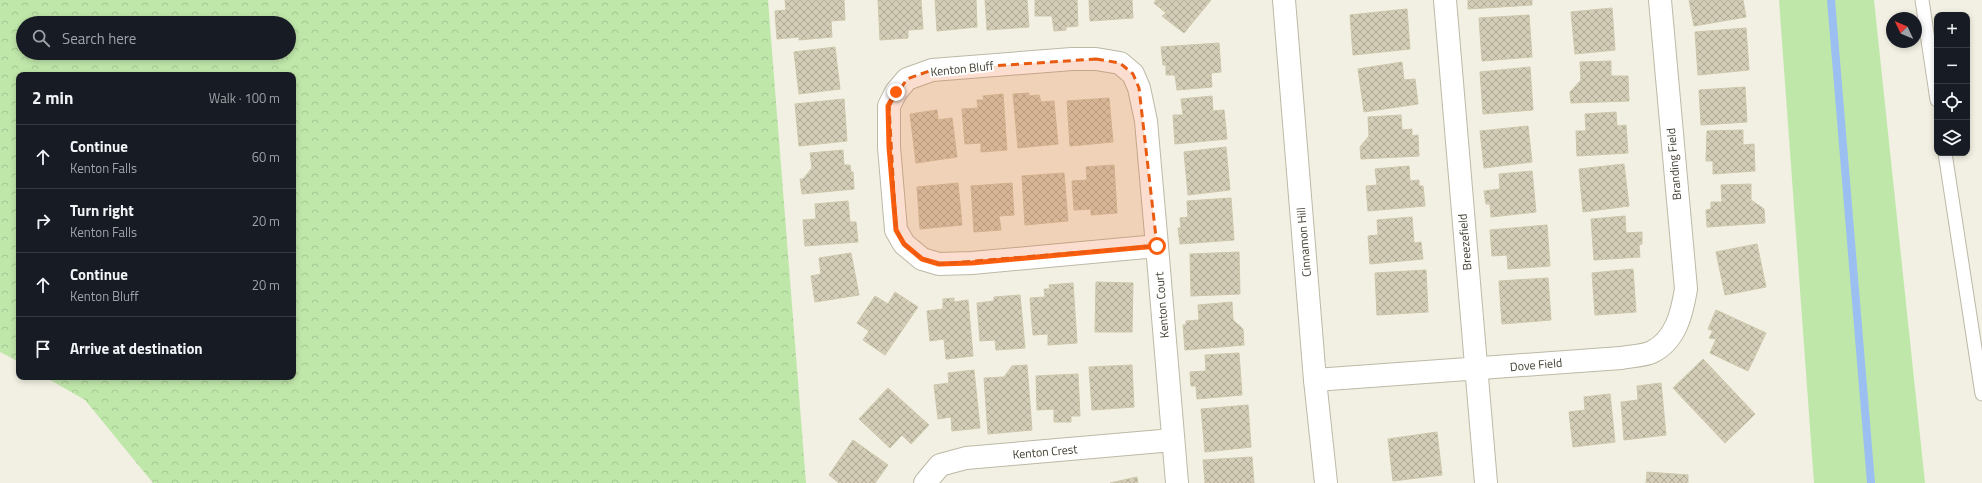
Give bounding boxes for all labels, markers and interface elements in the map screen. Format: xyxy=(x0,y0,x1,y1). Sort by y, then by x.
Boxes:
north arrow xyxy=(1886,12,1922,48)
map controls xyxy=(1934,12,1970,156)
button: + xyxy=(1934,12,1970,48)
search box xyxy=(16,16,296,60)
icon: search xyxy=(30,27,52,49)
text: Search here xyxy=(62,27,136,50)
button: − xyxy=(1934,48,1970,84)
street label: Kenton Bluff xyxy=(930,56,994,81)
route end xyxy=(887,83,905,101)
button: locate xyxy=(1934,84,1970,120)
text: 2 min xyxy=(32,85,73,111)
text: Walk · 100 m xyxy=(209,88,280,108)
button: layers xyxy=(1934,120,1970,156)
street label: Branding Field xyxy=(1661,127,1686,201)
text: Continue xyxy=(70,135,128,158)
icon: ahead xyxy=(32,146,54,168)
text: 60 m xyxy=(252,147,280,167)
text: Kenton Falls xyxy=(70,158,137,178)
text: Turn right xyxy=(70,199,134,222)
street label: Cinnamon Hill xyxy=(1291,206,1316,278)
icon: right xyxy=(32,210,54,232)
text: 20 m xyxy=(252,211,280,231)
street label: Breezefield xyxy=(1453,213,1476,271)
text: Kenton Falls xyxy=(70,222,137,242)
route start xyxy=(1148,237,1166,255)
text: Continue xyxy=(70,263,128,286)
street label: Kenton Court xyxy=(1149,270,1174,339)
icon: ahead xyxy=(32,274,54,296)
text: 20 m xyxy=(252,275,280,295)
text: Kenton Bluff xyxy=(70,286,139,306)
text: Arrive at destination xyxy=(70,337,203,360)
icon: arrive xyxy=(32,338,54,360)
street label: Dove Field xyxy=(1509,353,1563,376)
street label: Kenton Crest xyxy=(1012,439,1079,464)

